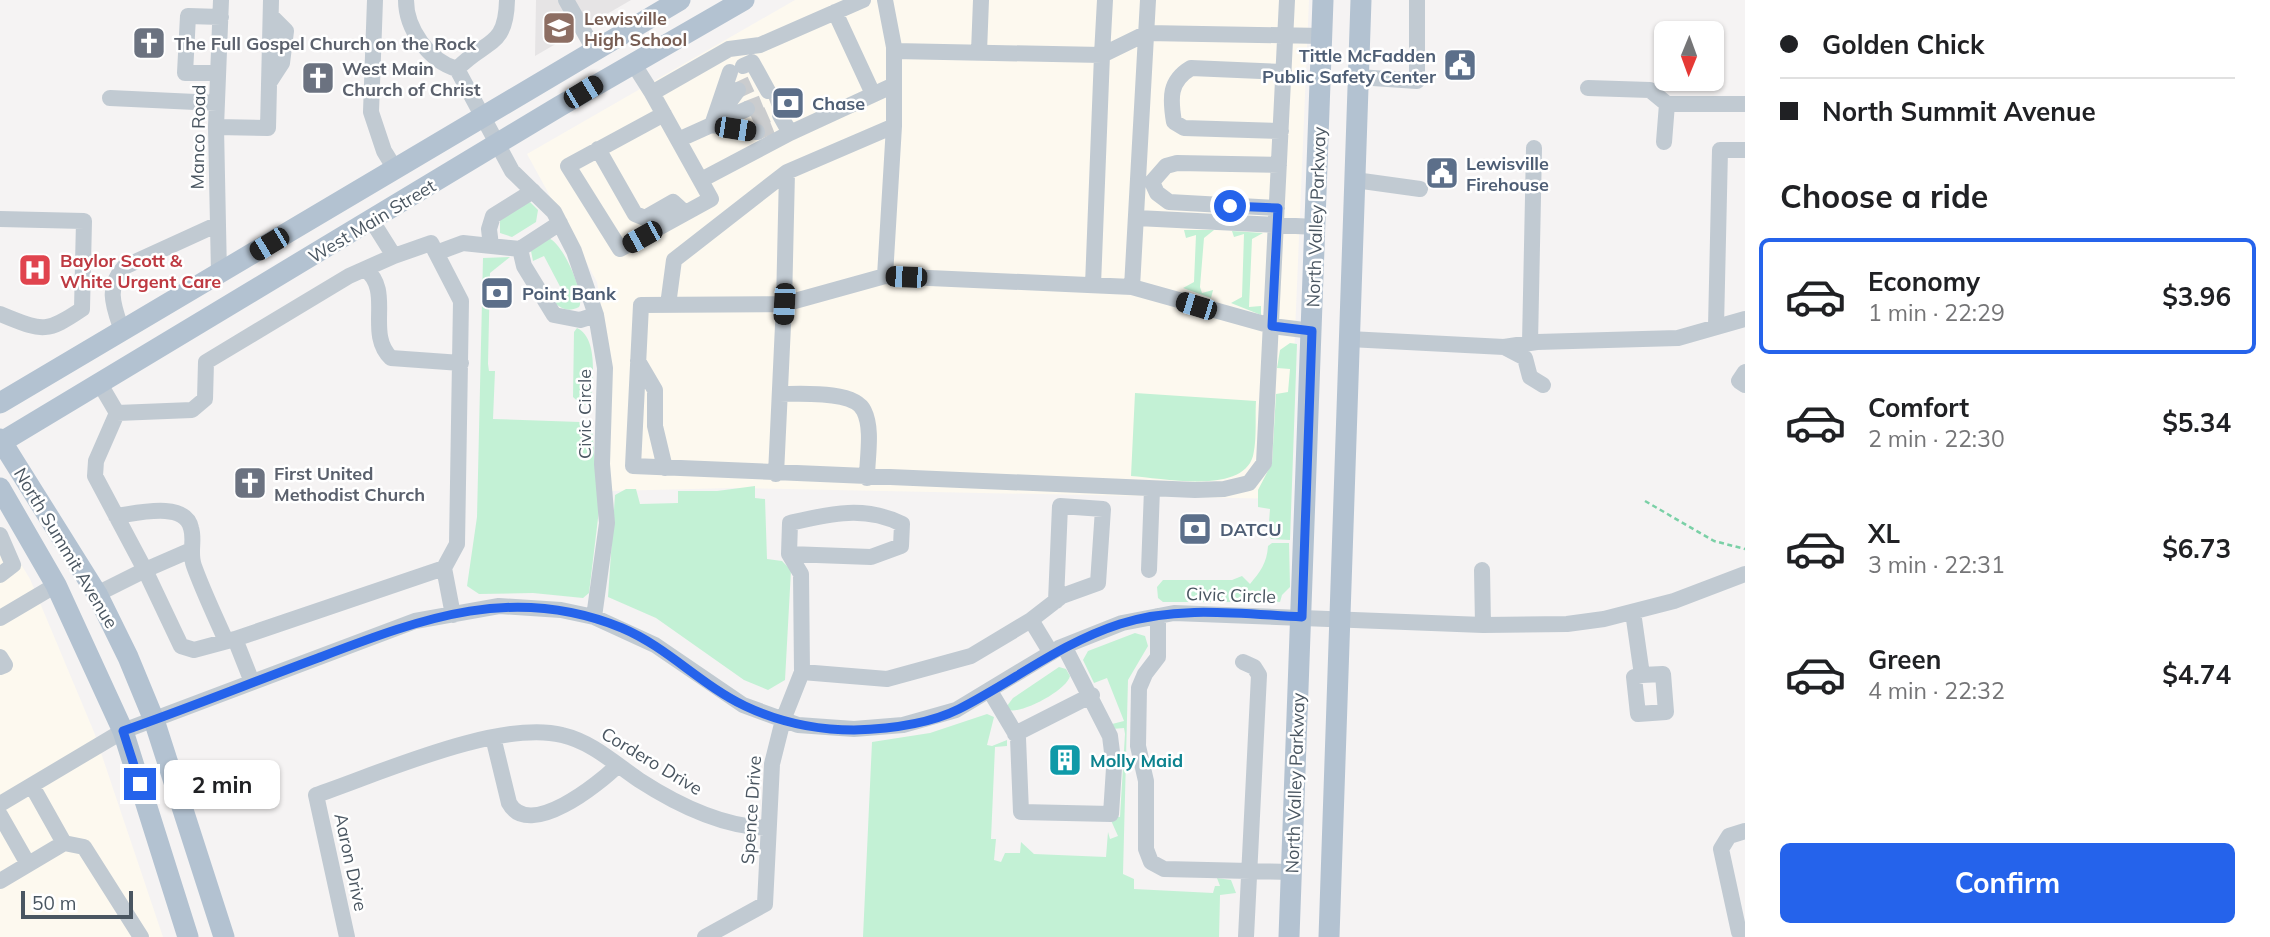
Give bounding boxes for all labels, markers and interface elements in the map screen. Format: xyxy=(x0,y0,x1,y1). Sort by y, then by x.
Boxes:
place label: Lewisville High School xyxy=(584,7,687,51)
school or university icon: Lewisville High School xyxy=(540,9,578,47)
north arrow xyxy=(1654,21,1724,91)
map controls xyxy=(1654,21,1724,91)
church icon: The Full Gospel Church on the Rock xyxy=(130,24,168,62)
text: Golden Chick xyxy=(1822,28,1984,61)
place label: The Full Gospel Church on the Rock xyxy=(174,32,477,55)
place label: Tittle McFadden Public Safety Center xyxy=(1262,44,1437,88)
public building icon: Tittle McFadden Public Safety Center xyxy=(1441,46,1479,84)
place label: West Main Church of Christ xyxy=(342,57,481,101)
church icon: West Main Church of Christ xyxy=(299,59,337,97)
car xyxy=(560,72,607,112)
street label: Manco Road xyxy=(186,84,210,190)
bank icon: Chase xyxy=(769,84,807,122)
place label: Chase xyxy=(812,92,865,115)
text: North Summit Avenue xyxy=(1822,95,2096,128)
car xyxy=(713,115,758,143)
street label: North Valley Parkway xyxy=(1301,126,1331,308)
place label: Lewisville Firehouse xyxy=(1466,152,1549,196)
public building icon: Lewisville Firehouse xyxy=(1423,154,1461,192)
street label: West Main Street xyxy=(304,174,440,268)
text: Choose a ride xyxy=(1780,176,1988,216)
route start xyxy=(1214,190,1246,222)
car xyxy=(619,218,666,256)
car xyxy=(246,224,293,264)
place label: Baylor Scott & White Urgent Care xyxy=(60,249,221,293)
hospital icon: Baylor Scott & White Urgent Care xyxy=(16,251,54,289)
icon: car xyxy=(1784,265,1847,328)
text: Economy xyxy=(1868,265,1980,298)
car xyxy=(885,266,928,288)
bank icon: Point Bank xyxy=(478,274,516,312)
text: $3.96 xyxy=(2162,280,2231,313)
place label: Point Bank xyxy=(522,282,617,305)
car xyxy=(773,282,796,326)
car xyxy=(1173,290,1220,322)
text: 1 min · 22:29 xyxy=(1868,298,2005,327)
street label: Civic Circle xyxy=(573,369,596,459)
icon: car xyxy=(1784,391,1847,454)
text: Comfort xyxy=(1868,391,1969,424)
text: $5.34 xyxy=(2162,406,2231,439)
text: 2 min · 22:30 xyxy=(1868,424,2005,453)
place label: First United Methodist Church xyxy=(274,462,425,506)
street label: North Summit Avenue xyxy=(9,463,123,633)
church icon: First United Methodist Church xyxy=(231,464,269,502)
bank icon: DATCU xyxy=(1176,510,1214,548)
icon: car xyxy=(1784,517,1847,580)
text: XL xyxy=(1868,517,1900,550)
place label: DATCU xyxy=(1220,518,1282,541)
text: $6.73 xyxy=(2162,532,2231,565)
text: 3 min · 22:31 xyxy=(1868,550,2005,579)
street label: Civic Circle xyxy=(1186,582,1276,608)
icon: car xyxy=(1784,643,1847,706)
text: Green xyxy=(1868,643,1941,676)
text: $4.74 xyxy=(2162,658,2231,691)
text: 4 min · 22:32 xyxy=(1868,676,2005,705)
street label: North Valley Parkway xyxy=(1280,692,1310,874)
street label: Cordero Drive xyxy=(597,722,707,800)
building icon: Molly Maid xyxy=(1046,741,1084,779)
place label: Molly Maid xyxy=(1090,749,1183,772)
street label: Spence Drive xyxy=(736,755,766,865)
callout: 2 min xyxy=(164,760,280,808)
route end xyxy=(124,768,156,800)
text: 2 min xyxy=(192,770,252,799)
street label: Aaron Drive xyxy=(329,811,373,913)
button: Confirm xyxy=(1780,843,2235,923)
scale bar xyxy=(21,888,133,920)
text: 50 m xyxy=(32,891,76,915)

